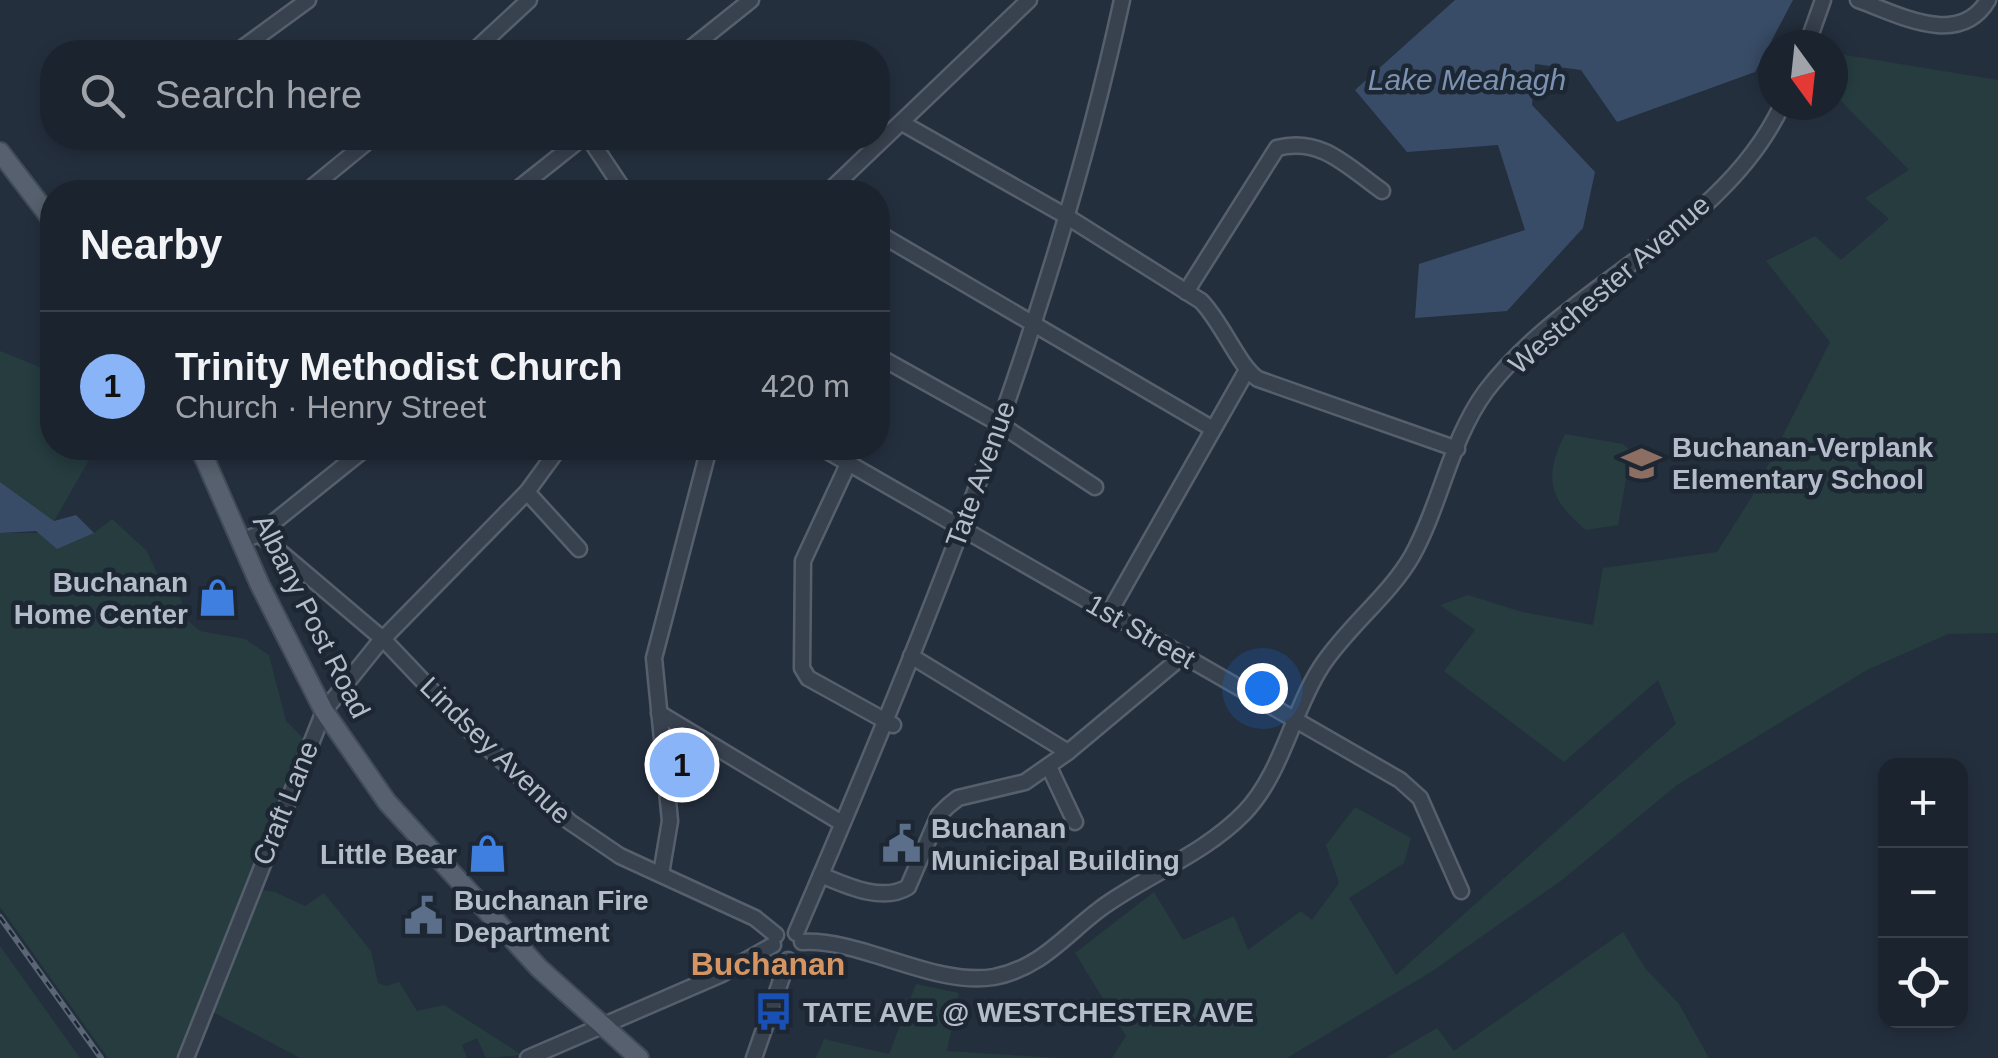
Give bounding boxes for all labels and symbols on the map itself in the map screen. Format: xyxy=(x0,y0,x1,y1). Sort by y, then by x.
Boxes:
north arrow xyxy=(1758,30,1848,120)
water label: Lake Meahagh xyxy=(1368,63,1566,96)
street label: Westchester Avenue xyxy=(1503,189,1716,380)
street label: Tate Avenue xyxy=(940,397,1021,552)
place label: Buchanan-Verplank Elementary School xyxy=(1672,432,1934,495)
school or university icon: Buchanan-Verplank Elementary School xyxy=(1621,442,1663,484)
street label: Albany Post Road xyxy=(247,509,376,723)
place label: Buchanan Home Center xyxy=(14,567,188,630)
shop icon: Buchanan Home Center xyxy=(197,577,239,619)
street label: 1st Street xyxy=(1081,588,1201,675)
your location xyxy=(1237,663,1288,714)
street label: Lindsey Avenue xyxy=(414,671,577,830)
pin: 1 xyxy=(650,728,714,802)
street label: Craft Lane xyxy=(247,737,324,870)
place label: Buchanan Municipal Building xyxy=(931,813,1180,876)
public building icon: Buchanan Municipal Building xyxy=(880,823,922,865)
shop icon: Little Bear xyxy=(466,833,508,875)
place label: Little Bear xyxy=(320,839,457,870)
place label: Buchanan Fire Department xyxy=(454,885,648,948)
public building icon: Buchanan Fire Department xyxy=(403,895,445,937)
district label: Buchanan xyxy=(691,946,845,982)
bus stop icon: TATE AVE @ WESTCHESTER AVE xyxy=(752,991,794,1033)
place label: TATE AVE @ WESTCHESTER AVE xyxy=(803,997,1254,1028)

